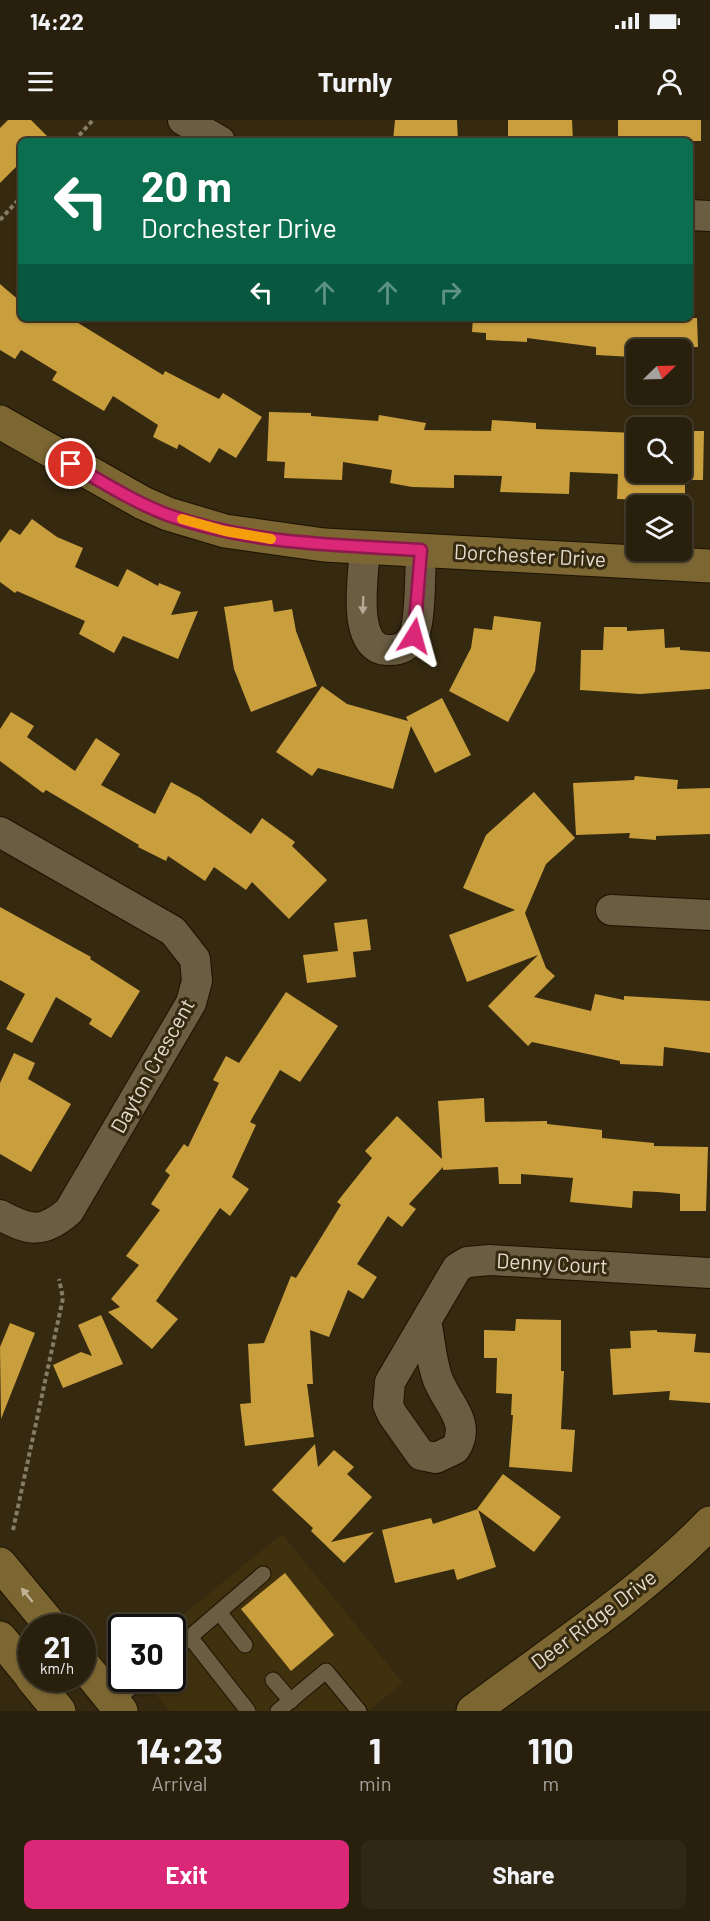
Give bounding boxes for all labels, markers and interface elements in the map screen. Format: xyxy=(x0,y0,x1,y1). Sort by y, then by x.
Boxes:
text: 14:22 xyxy=(30,8,84,34)
icon: menu xyxy=(24,65,57,98)
text: Turnly xyxy=(318,65,392,97)
icon: person xyxy=(653,65,686,98)
text: 20 m xyxy=(141,160,232,210)
icon: left xyxy=(42,162,120,240)
text: Dorchester Drive xyxy=(141,211,337,243)
icon: left xyxy=(245,276,278,309)
icon: ahead xyxy=(308,276,341,309)
icon: ahead xyxy=(371,276,404,309)
icon: right xyxy=(434,276,467,309)
north arrow xyxy=(626,339,692,405)
map controls xyxy=(626,339,692,561)
button: search xyxy=(626,417,692,483)
pin xyxy=(45,438,96,489)
icon: arrive xyxy=(54,447,87,480)
button: layers xyxy=(626,495,692,561)
street label: Dorchester Drive xyxy=(453,538,607,571)
one-way arrow xyxy=(358,596,367,615)
position arrow xyxy=(382,604,446,668)
street label: Dayton Crescent xyxy=(104,994,199,1137)
street label: Denny Court xyxy=(496,1247,608,1278)
street label: Deer Ridge Drive xyxy=(526,1564,661,1674)
one-way arrow xyxy=(20,1587,33,1603)
speed limit sign: 30 xyxy=(108,1614,186,1692)
text: 21 xyxy=(43,1628,71,1664)
text: km/h xyxy=(40,1659,74,1677)
text: 14:23 xyxy=(136,1728,223,1771)
text: 1 xyxy=(369,1728,382,1771)
text: 110 xyxy=(528,1728,574,1771)
text: Arrival xyxy=(152,1771,207,1795)
text: min xyxy=(359,1771,391,1795)
text: m xyxy=(542,1771,559,1795)
button: Exit xyxy=(24,1840,349,1909)
button: Share xyxy=(361,1840,686,1909)

